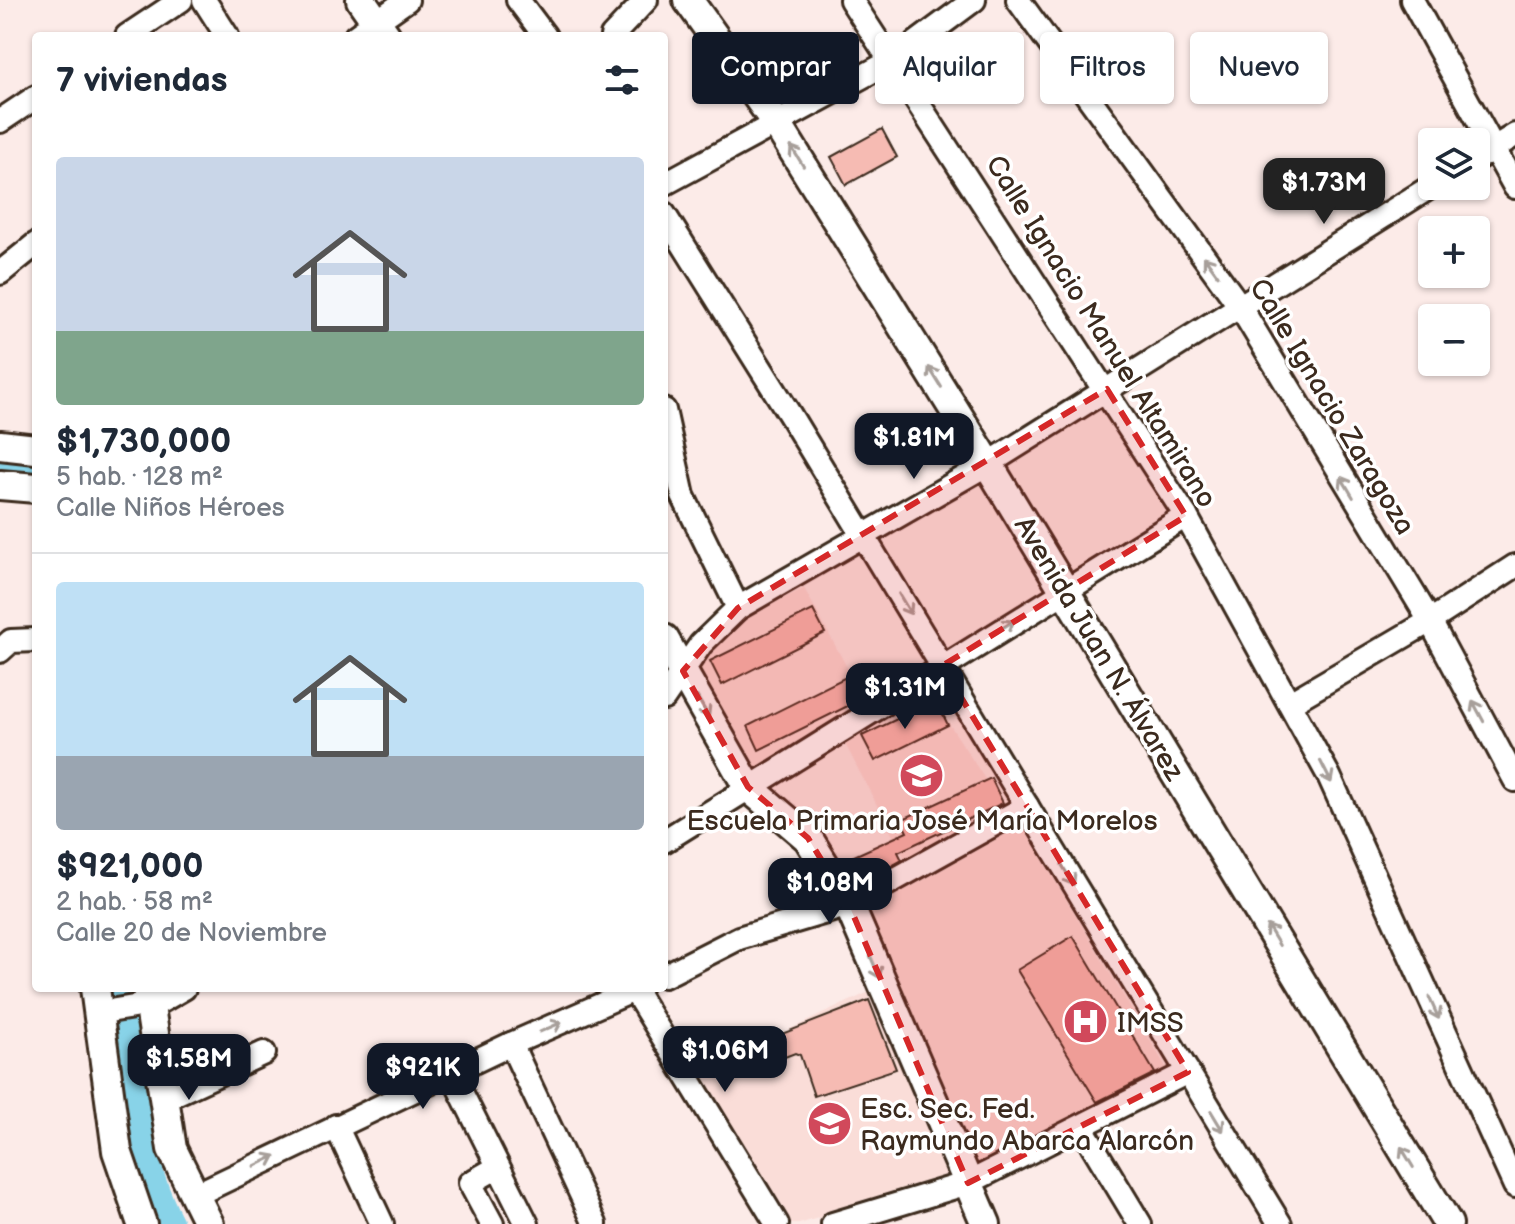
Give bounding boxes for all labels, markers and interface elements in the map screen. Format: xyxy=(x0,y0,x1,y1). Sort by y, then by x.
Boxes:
chip: Comprar xyxy=(692,32,859,104)
chip: Alquilar xyxy=(875,32,1024,104)
chip: Filtros xyxy=(1040,32,1174,104)
chip: Nuevo xyxy=(1190,32,1328,104)
icon: filters xyxy=(600,58,644,102)
text: 7 viviendas xyxy=(56,60,228,101)
map controls xyxy=(1418,128,1490,376)
button: layers xyxy=(1418,128,1490,200)
one-way arrow xyxy=(789,146,806,168)
street label: Calle Ignacio Manuel Altamirano xyxy=(978,150,1223,514)
pin: $1.73M xyxy=(1259,158,1389,226)
text: $1.73M xyxy=(1281,168,1367,199)
icon: home xyxy=(278,209,422,353)
button: + xyxy=(1418,216,1490,288)
one-way arrow xyxy=(1202,256,1219,277)
street label: Calle Ignacio Zaragoza xyxy=(1242,273,1421,541)
button: − xyxy=(1418,304,1490,376)
one-way arrow xyxy=(926,366,942,389)
pin: $1.81M xyxy=(849,413,979,481)
text: $1,730,000 xyxy=(56,421,231,462)
text: $1.81M xyxy=(873,423,955,454)
text: 5 hab. · 128 m² xyxy=(56,462,223,493)
one-way arrow xyxy=(1339,476,1355,499)
text: Calle Niños Héroes xyxy=(56,493,285,524)
street label: Avenida Juan N. Álvarez xyxy=(1007,510,1192,787)
one-way arrow xyxy=(897,592,913,615)
one-way arrow xyxy=(993,618,1015,635)
icon: home xyxy=(278,634,422,778)
pin: $1.31M xyxy=(840,663,970,731)
text: $1.31M xyxy=(864,673,946,704)
one-way arrow xyxy=(695,695,711,718)
one-way arrow xyxy=(1470,700,1486,724)
school or university icon: Escuela Primaria José María Morelos xyxy=(898,751,946,799)
one-way arrow xyxy=(1319,759,1335,783)
place label: Escuela Primaria José María Morelos xyxy=(686,805,1158,838)
text: $921,000 xyxy=(56,846,203,887)
pin: $1.08M xyxy=(765,858,895,926)
one-way arrow xyxy=(1061,863,1077,886)
text: $1.08M xyxy=(786,868,874,899)
text: 2 hab. · 58 m² xyxy=(56,887,213,918)
text: Calle 20 de Noviembre xyxy=(56,918,327,949)
one-way arrow xyxy=(1265,924,1281,947)
one-way arrow xyxy=(869,954,884,978)
one-way arrow xyxy=(1428,995,1443,1020)
hospital icon: IMSS xyxy=(1062,998,1110,1046)
place label: IMSS xyxy=(1117,1007,1184,1040)
one-way arrow xyxy=(539,1019,563,1034)
pin: $1.06M xyxy=(660,1026,790,1094)
pin: $1.58M xyxy=(124,1034,254,1102)
text: $1.06M xyxy=(681,1036,769,1067)
pin: $921K xyxy=(367,1043,479,1111)
text: $1.58M xyxy=(146,1044,232,1075)
text: $921K xyxy=(385,1053,461,1084)
place label: Esc. Sec. Fed. Raymundo Abarca Alarcón xyxy=(860,1093,1194,1158)
school or university icon: Esc. Sec. Fed. Raymundo Abarca Alarcón xyxy=(805,1100,853,1148)
one-way arrow xyxy=(1210,1109,1226,1132)
one-way arrow xyxy=(1399,1146,1415,1169)
one-way arrow xyxy=(252,1153,276,1168)

